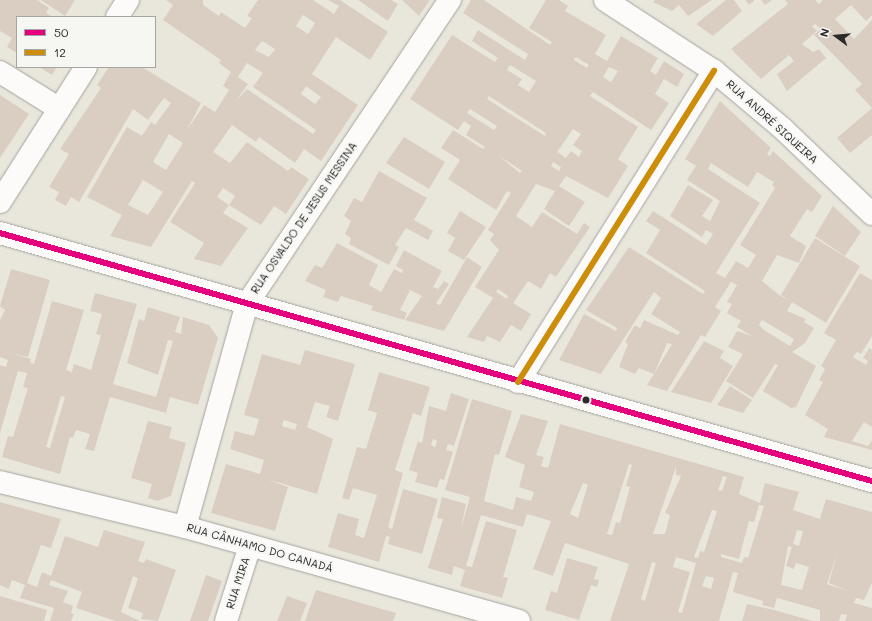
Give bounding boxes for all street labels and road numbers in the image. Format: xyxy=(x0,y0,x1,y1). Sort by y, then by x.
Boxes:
street label: RUA ANDRÉ SIQUEIRA xyxy=(724,77,820,167)
street label: RUA OSVALDO DE JESUS MESSINA xyxy=(248,140,360,296)
street label: RUA CÂNHAMO DO CANADÁ xyxy=(185,521,335,575)
street label: RUA MIRA xyxy=(223,555,253,611)

